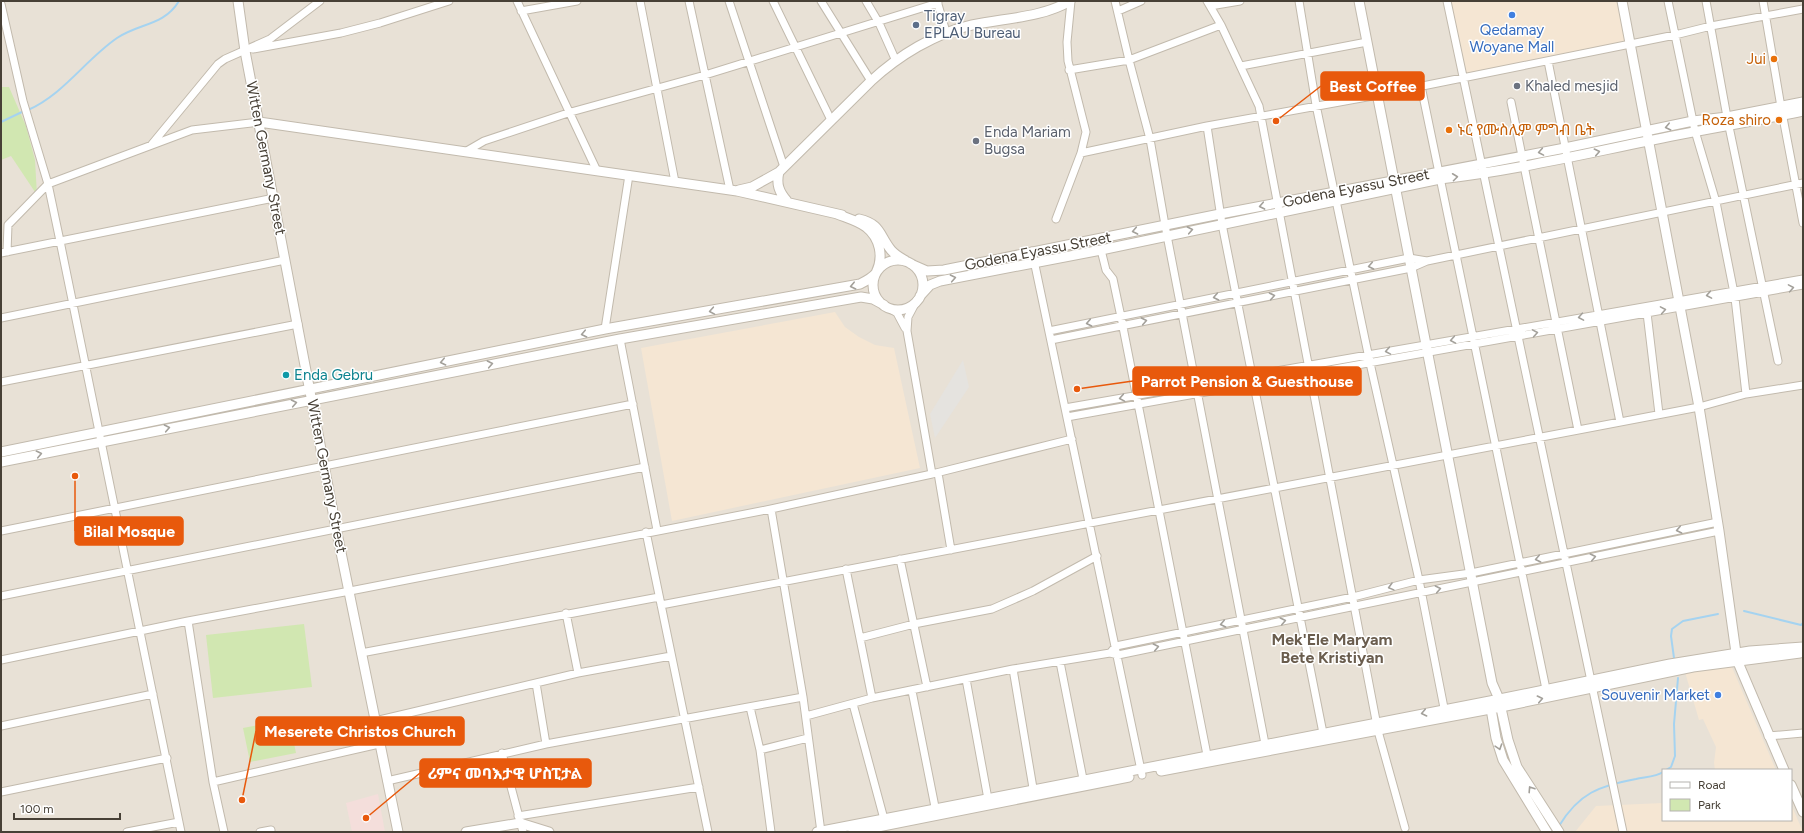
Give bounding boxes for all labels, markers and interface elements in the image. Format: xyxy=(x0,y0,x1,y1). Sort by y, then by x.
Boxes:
place label: Tigray EPLAU Bureau xyxy=(924,7,1021,42)
marker: Qedamay Woyane Mall xyxy=(1507,10,1517,20)
marker: Tigray EPLAU Bureau xyxy=(911,20,921,30)
place label: Qedamay Woyane Mall xyxy=(1470,21,1554,56)
place label: Jui xyxy=(1746,50,1766,68)
marker: Jui xyxy=(1769,54,1779,64)
callout: Best Coffee xyxy=(1321,72,1424,100)
text: Best Coffee xyxy=(1329,77,1417,96)
place label: Khaled mesjid xyxy=(1525,77,1618,95)
street label: Witten Germany Street xyxy=(242,80,290,237)
marker: Khaled mesjid xyxy=(1512,81,1522,91)
place label: Roza shiro xyxy=(1702,111,1771,129)
marker: Roza shiro xyxy=(1774,115,1784,125)
place label: ኑር የሙስሊም ምግብ ቤት xyxy=(1457,121,1595,139)
one-way arrow xyxy=(1665,122,1672,130)
place label: Enda Mariam Bugsa xyxy=(984,123,1071,158)
marker: ኑር የሙስሊም ምግብ ቤት xyxy=(1444,125,1454,135)
marker: Enda Mariam Bugsa xyxy=(971,136,981,146)
one-way arrow xyxy=(1538,147,1544,156)
one-way arrow xyxy=(1593,148,1600,156)
street label: Godena Eyassu Street xyxy=(1281,165,1431,211)
one-way arrow xyxy=(1452,173,1458,182)
one-way arrow xyxy=(1259,201,1265,210)
one-way arrow xyxy=(1132,227,1138,235)
one-way arrow xyxy=(1187,227,1193,235)
street label: Godena Eyassu Street xyxy=(963,228,1113,274)
one-way arrow xyxy=(1368,261,1374,270)
one-way arrow xyxy=(950,275,956,283)
one-way arrow xyxy=(850,281,857,289)
one-way arrow xyxy=(1788,284,1794,292)
one-way arrow xyxy=(1706,290,1713,299)
one-way arrow xyxy=(1268,292,1275,300)
one-way arrow xyxy=(1213,293,1220,301)
one-way arrow xyxy=(709,306,715,315)
one-way arrow xyxy=(1660,307,1666,315)
one-way arrow xyxy=(1578,313,1584,321)
one-way arrow xyxy=(1141,317,1147,326)
one-way arrow xyxy=(1086,319,1092,327)
one-way arrow xyxy=(581,329,587,337)
one-way arrow xyxy=(1532,330,1538,338)
one-way arrow xyxy=(1450,335,1456,343)
one-way arrow xyxy=(1385,346,1391,355)
one-way arrow xyxy=(439,358,446,366)
one-way arrow xyxy=(487,361,494,369)
place label: Enda Gebru xyxy=(294,366,373,384)
callout: Parrot Pension & Guesthouse xyxy=(1133,367,1361,395)
marker: Enda Gebru xyxy=(281,370,291,380)
text: Parrot Pension & Guesthouse xyxy=(1141,372,1353,391)
one-way arrow xyxy=(1119,393,1125,402)
street label: Witten Germany Street xyxy=(303,398,351,555)
one-way arrow xyxy=(291,399,297,408)
one-way arrow xyxy=(163,424,170,433)
one-way arrow xyxy=(36,450,42,458)
callout: Bilal Mosque xyxy=(75,517,183,545)
text: Bilal Mosque xyxy=(83,522,175,541)
one-way arrow xyxy=(1676,525,1683,534)
one-way arrow xyxy=(1590,553,1596,562)
one-way arrow xyxy=(1535,555,1542,563)
one-way arrow xyxy=(1388,582,1395,591)
one-way arrow xyxy=(1435,585,1441,594)
one-way arrow xyxy=(1280,617,1286,625)
one-way arrow xyxy=(1220,619,1226,627)
district label: Mek'Ele Maryam Bete Kristiyan xyxy=(1272,630,1392,667)
one-way arrow xyxy=(1153,644,1159,652)
place label: Souvenir Market xyxy=(1601,686,1710,704)
marker: Souvenir Market xyxy=(1713,690,1723,700)
one-way arrow xyxy=(1536,695,1543,703)
one-way arrow xyxy=(1421,709,1427,717)
callout: Meserete Christos Church xyxy=(256,717,464,745)
text: Meserete Christos Church xyxy=(264,722,456,741)
one-way arrow xyxy=(1494,743,1503,750)
callout: ሪምና መባእታዊ ሆስፒታል xyxy=(420,759,591,787)
text: ሪምና መባእታዊ ሆስፒታል xyxy=(428,764,583,783)
legend xyxy=(1662,769,1792,821)
text: Road xyxy=(1698,778,1726,792)
one-way arrow xyxy=(1529,786,1536,793)
scale bar xyxy=(14,795,120,821)
text: Park xyxy=(1698,798,1721,812)
text: 100 m xyxy=(20,802,54,816)

